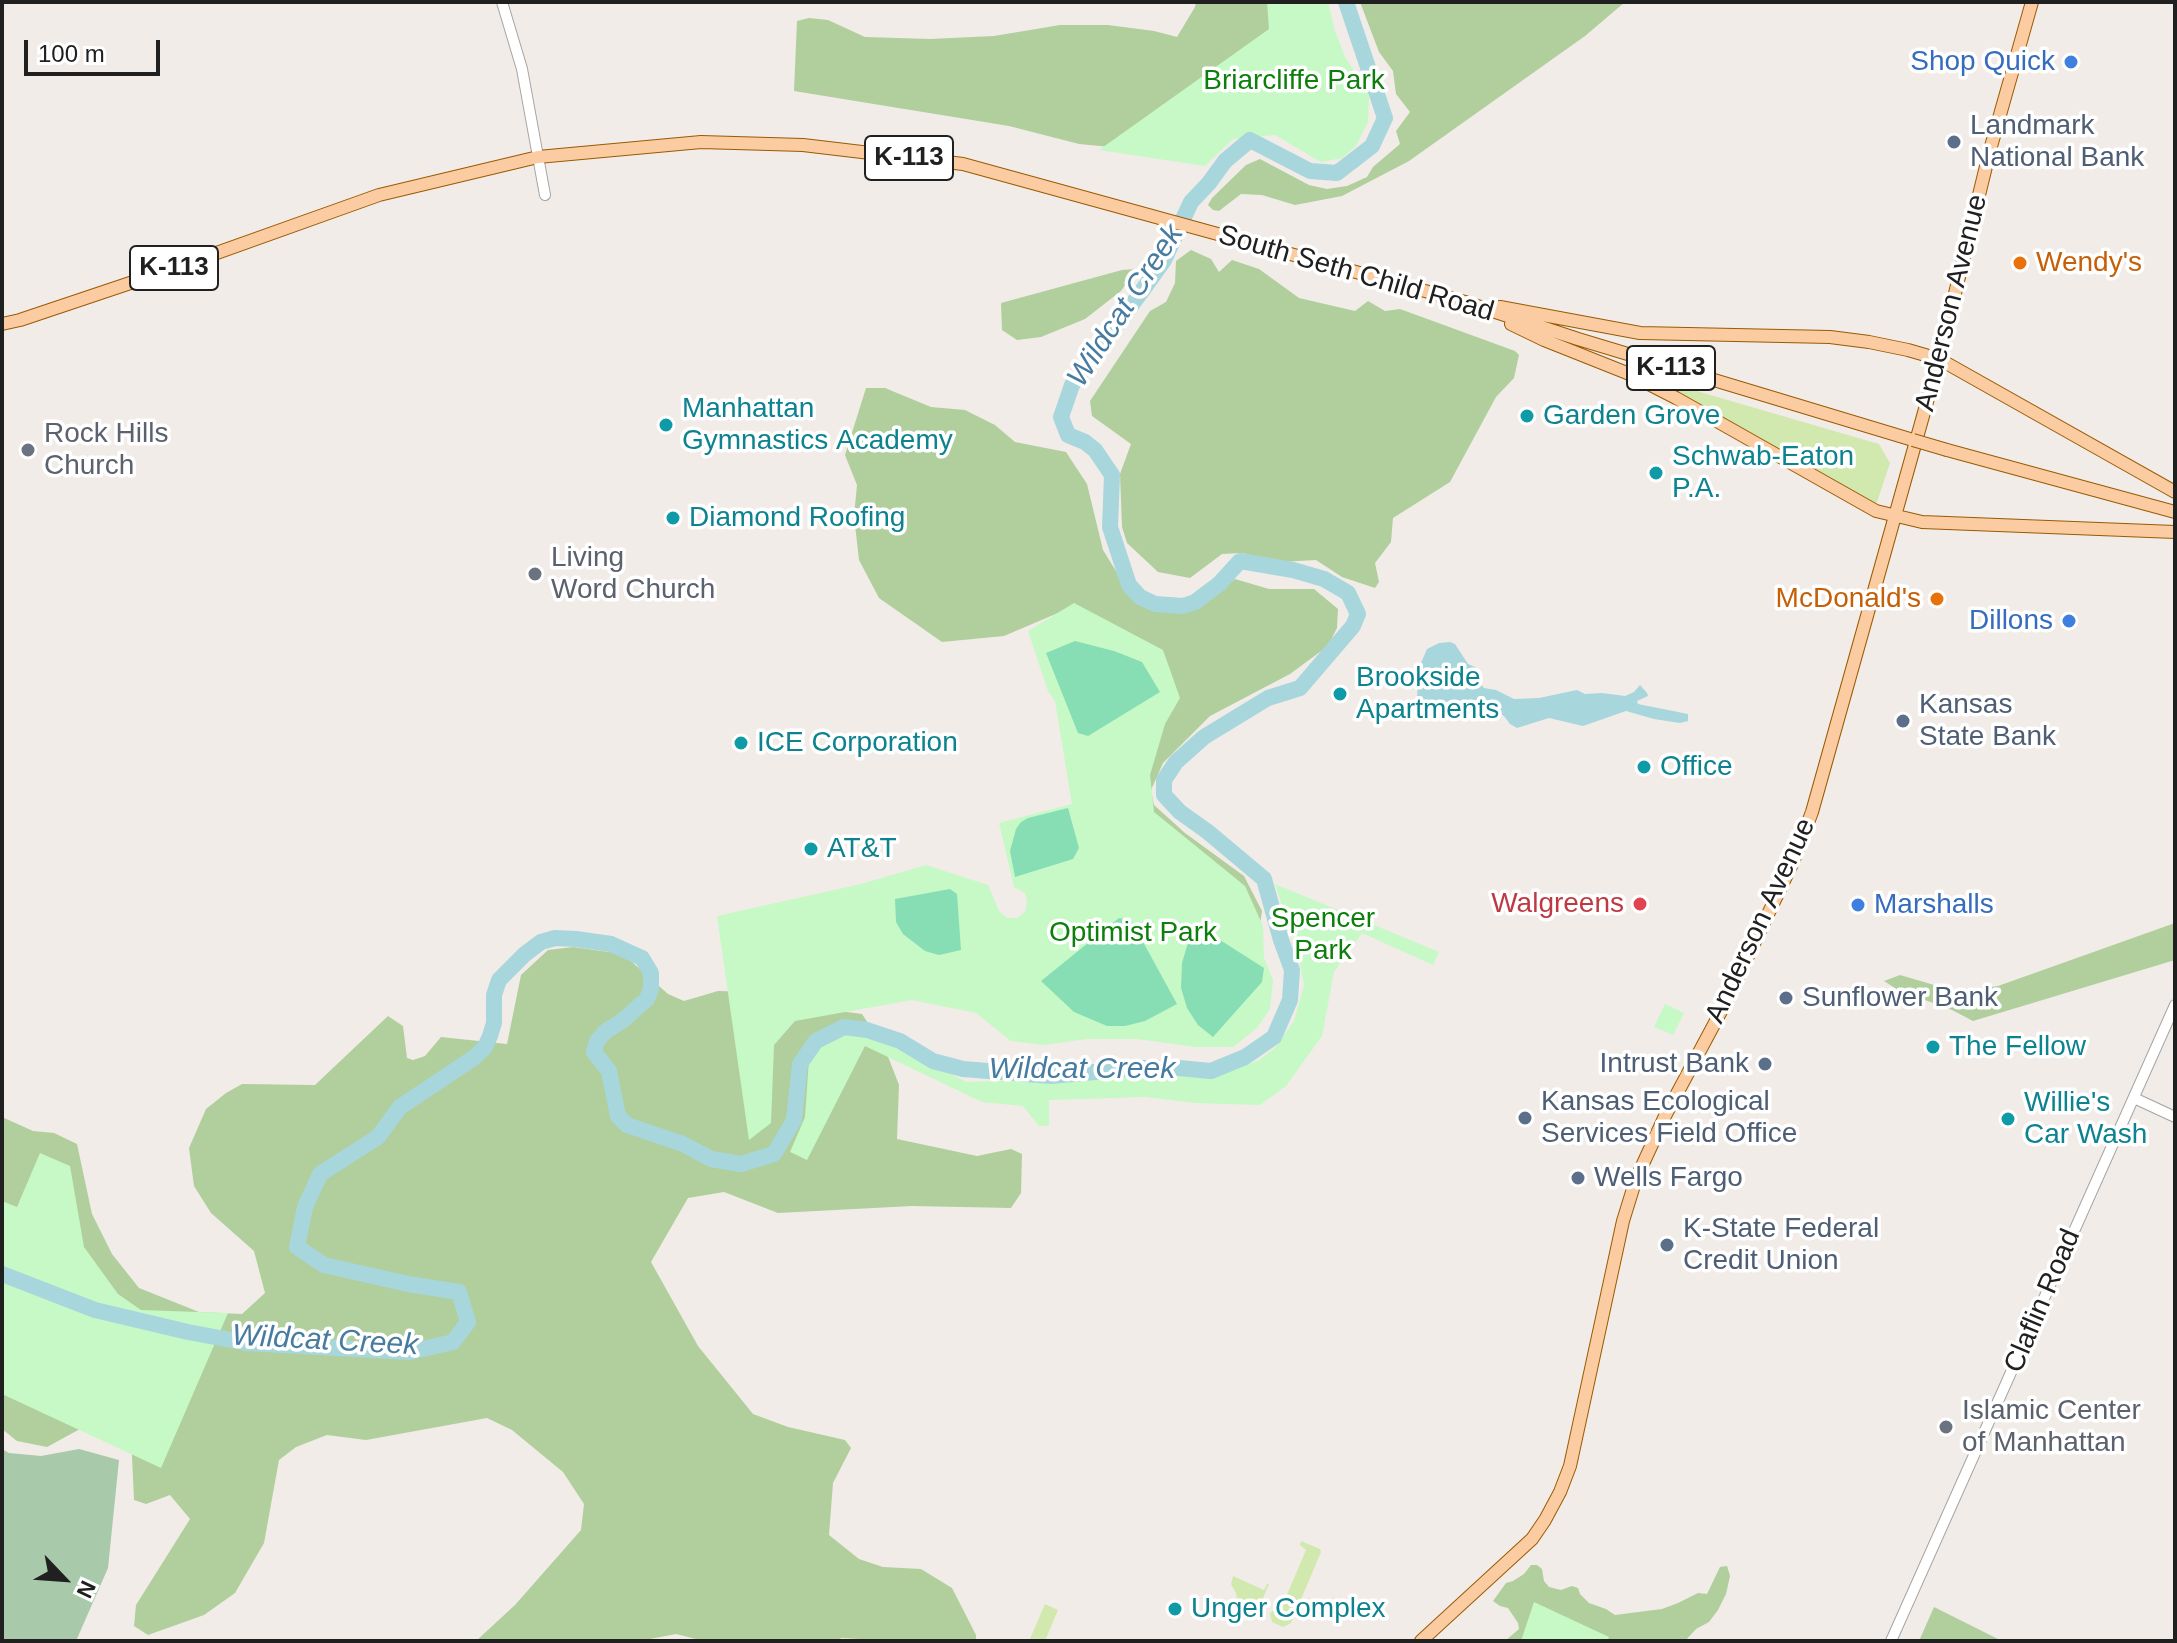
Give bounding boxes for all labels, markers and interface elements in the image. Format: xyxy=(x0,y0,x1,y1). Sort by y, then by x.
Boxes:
scale bar xyxy=(28,24,164,74)
text: 100 m xyxy=(38,40,105,67)
place label: Shop Quick xyxy=(1910,45,2055,79)
marker: Shop Quick xyxy=(2062,53,2080,71)
park label: Briarcliffe Park xyxy=(1203,64,1385,98)
place label: Landmark National Bank xyxy=(1970,109,2144,175)
marker: Landmark National Bank xyxy=(1945,133,1963,151)
road number: K-113 xyxy=(865,136,953,180)
street label: Anderson Avenue xyxy=(1909,191,1995,415)
water label: Wildcat Creek xyxy=(1060,218,1192,394)
street label: South Seth Child Road xyxy=(1214,219,1498,329)
road number: K-113 xyxy=(130,246,218,290)
place label: Wendy's xyxy=(2036,246,2142,280)
marker: Wendy's xyxy=(2011,254,2029,272)
road number: K-113 xyxy=(1627,346,1715,390)
place label: Manhattan Gymnastics Academy xyxy=(682,392,953,458)
place label: Garden Grove xyxy=(1543,399,1720,433)
marker: Garden Grove xyxy=(1518,407,1536,425)
marker: Manhattan Gymnastics Academy xyxy=(657,416,675,434)
place label: Rock Hills Church xyxy=(44,417,168,483)
place label: Schwab-Eaton P.A. xyxy=(1672,440,1854,506)
marker: Rock Hills Church xyxy=(19,441,37,459)
marker: Schwab-Eaton P.A. xyxy=(1647,464,1665,482)
place label: Diamond Roofing xyxy=(689,501,905,535)
marker: Diamond Roofing xyxy=(664,509,682,527)
place label: Living Word Church xyxy=(551,541,715,607)
marker: Living Word Church xyxy=(526,565,544,583)
place label: McDonald's xyxy=(1776,582,1921,616)
marker: McDonald's xyxy=(1928,590,1946,608)
place label: Dillons xyxy=(1969,604,2053,638)
marker: Dillons xyxy=(2060,612,2078,630)
place label: Brookside Apartments xyxy=(1356,661,1499,727)
marker: Brookside Apartments xyxy=(1331,685,1349,703)
place label: Kansas State Bank xyxy=(1919,688,2056,754)
marker: Kansas State Bank xyxy=(1894,712,1912,730)
place label: ICE Corporation xyxy=(757,726,958,760)
marker: ICE Corporation xyxy=(732,734,750,752)
place label: Office xyxy=(1660,750,1733,784)
marker: Office xyxy=(1635,758,1653,776)
street label: Anderson Avenue xyxy=(1699,813,1823,1029)
place label: AT&T xyxy=(827,832,896,866)
marker: AT&T xyxy=(802,840,820,858)
place label: Walgreens xyxy=(1491,887,1624,921)
place label: Marshalls xyxy=(1874,888,1994,922)
marker: Walgreens xyxy=(1631,895,1649,913)
marker: Marshalls xyxy=(1849,896,1867,914)
park label: Spencer Park xyxy=(1271,902,1375,968)
park label: Optimist Park xyxy=(1049,916,1217,950)
place label: Sunflower Bank xyxy=(1802,981,1998,1015)
marker: Sunflower Bank xyxy=(1777,989,1795,1007)
place label: The Fellow xyxy=(1949,1030,2086,1064)
marker: The Fellow xyxy=(1924,1038,1942,1056)
place label: Intrust Bank xyxy=(1600,1047,1749,1081)
water label: Wildcat Creek xyxy=(989,1052,1175,1088)
marker: Intrust Bank xyxy=(1756,1055,1774,1073)
place label: Kansas Ecological Services Field Office xyxy=(1541,1085,1797,1151)
place label: Willie's Car Wash xyxy=(2024,1086,2147,1152)
marker: Kansas Ecological Services Field Office xyxy=(1516,1109,1534,1127)
marker: Willie's Car Wash xyxy=(1999,1110,2017,1128)
place label: Wells Fargo xyxy=(1594,1161,1743,1195)
marker: Wells Fargo xyxy=(1569,1169,1587,1187)
place label: K-State Federal Credit Union xyxy=(1683,1212,1879,1278)
street label: Claflin Road xyxy=(1998,1224,2088,1378)
marker: K-State Federal Credit Union xyxy=(1658,1236,1676,1254)
water label: Wildcat Creek xyxy=(231,1318,419,1364)
place label: Islamic Center of Manhattan xyxy=(1962,1394,2141,1460)
marker: Islamic Center of Manhattan xyxy=(1937,1418,1955,1436)
north arrow xyxy=(24,1539,104,1619)
text: N xyxy=(72,1577,101,1602)
place label: Unger Complex xyxy=(1191,1592,1386,1626)
marker: Unger Complex xyxy=(1166,1600,1184,1618)

